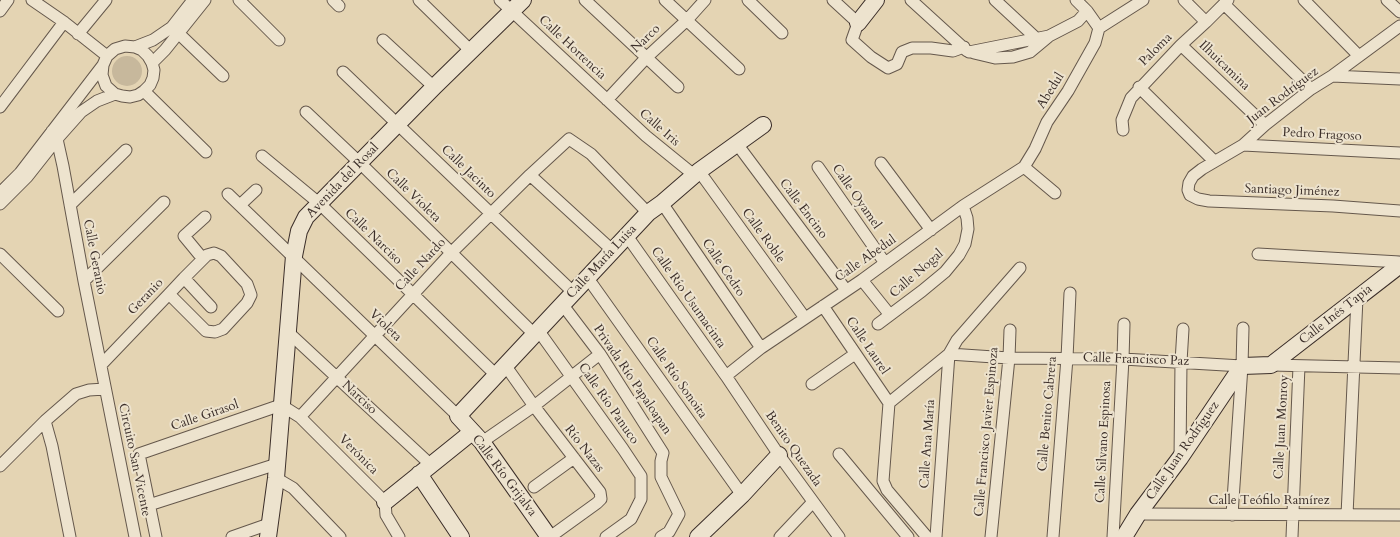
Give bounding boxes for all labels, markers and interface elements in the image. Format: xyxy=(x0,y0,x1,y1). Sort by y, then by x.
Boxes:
street label: Calle Hortencia xyxy=(535,13,609,83)
street label: Narco xyxy=(628,21,664,57)
street label: Paloma xyxy=(1136,30,1176,70)
street label: Ilhuicamina xyxy=(1195,38,1253,94)
street label: Juan Rodríguez xyxy=(1244,64,1322,128)
street label: Abedul xyxy=(1034,70,1068,112)
street label: Calle Iris xyxy=(635,106,683,150)
street label: Pedro Fragoso xyxy=(1282,125,1362,145)
street label: Avenida del Rosal xyxy=(303,140,383,222)
street label: Calle Jacinto xyxy=(438,142,498,202)
street label: Calle Oyamel xyxy=(828,162,884,232)
street label: Calle Violeta xyxy=(382,166,444,226)
street label: Calle Encino xyxy=(775,176,831,242)
street label: Santiago Jiménez xyxy=(1244,182,1340,200)
street label: Calle Narciso xyxy=(341,206,405,268)
street label: Calle Roble xyxy=(738,206,788,266)
street label: Calle Geranio xyxy=(79,218,109,296)
street label: Calle María Luisa xyxy=(564,222,640,302)
street label: Calle Abedul xyxy=(832,232,900,286)
street label: Calle Nardo xyxy=(392,235,450,295)
street label: Calle Cedro xyxy=(698,236,748,300)
street label: Calle Río Usumacinta xyxy=(647,244,729,352)
street label: Calle Nogal xyxy=(887,246,947,302)
street label: Geranio xyxy=(125,276,167,318)
street label: Calle Inés Tapia xyxy=(1296,282,1376,348)
street label: Violeta xyxy=(365,307,405,345)
street label: Calle Laurel xyxy=(842,314,892,378)
street label: Privada Río Papaloapan xyxy=(589,322,675,438)
street label: Calle Río Sonoita xyxy=(642,334,710,422)
street label: Calle Francisco Javier Espinoza xyxy=(972,347,1002,517)
street label: Calle Francisco Paz xyxy=(1083,350,1189,370)
street label: Calle Benito Cabrera xyxy=(1035,356,1061,472)
street label: Calle Río Panuco xyxy=(574,360,642,448)
street label: Calle Juan Monroy xyxy=(1271,374,1293,480)
street label: Narciso xyxy=(338,378,380,418)
street label: Calle Silvano Espinosa xyxy=(1093,380,1115,504)
street label: Calle Girasol xyxy=(169,397,241,435)
street label: Calle Ana María xyxy=(917,399,939,489)
street label: Calle Juan Rodríguez xyxy=(1143,399,1223,503)
street label: Circuito San Vicente xyxy=(114,402,154,518)
street label: Benito Quezada xyxy=(761,408,825,490)
street label: Río Nazas xyxy=(561,422,607,476)
street label: Verónica xyxy=(335,432,381,478)
street label: Calle Río Grijalva xyxy=(468,432,540,520)
street label: Calle Teófilo Ramírez xyxy=(1209,493,1329,509)

